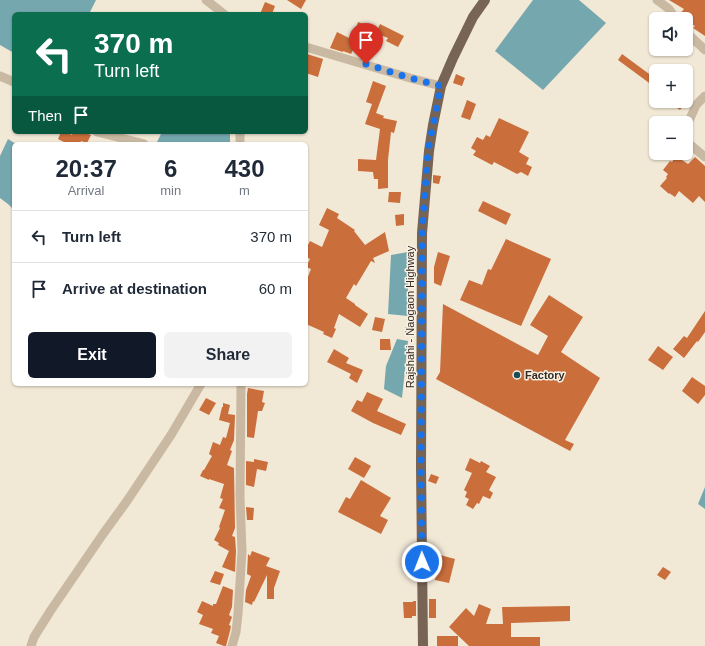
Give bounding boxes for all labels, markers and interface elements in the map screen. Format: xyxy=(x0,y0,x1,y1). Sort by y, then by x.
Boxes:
map controls xyxy=(649,12,693,160)
button: sound xyxy=(649,12,693,56)
pin xyxy=(349,23,383,64)
icon: left xyxy=(28,28,80,80)
text: 370 m xyxy=(94,28,173,59)
icon: arrive xyxy=(355,29,377,51)
text: Turn left xyxy=(94,61,159,81)
button: + xyxy=(649,64,693,108)
icon: arrive xyxy=(70,104,92,126)
text: Then xyxy=(28,107,62,124)
button: − xyxy=(649,116,693,160)
text: 20:37 xyxy=(55,155,117,182)
text: 6 xyxy=(164,155,177,182)
text: 430 xyxy=(225,155,265,182)
text: Arrival xyxy=(68,183,105,198)
text: min xyxy=(160,183,181,198)
text: m xyxy=(239,183,250,198)
icon: left xyxy=(28,226,50,248)
text: Turn left xyxy=(62,228,121,245)
text: 370 m xyxy=(250,228,292,245)
street label: Rajshahi - Naogaon Highway xyxy=(404,245,416,388)
icon: arrive xyxy=(28,278,50,300)
text: Arrive at destination xyxy=(62,280,207,297)
text: 60 m xyxy=(259,280,292,297)
button: Exit xyxy=(28,332,156,378)
button: Share xyxy=(164,332,292,378)
place label: Factory xyxy=(525,369,566,381)
marker: Factory xyxy=(512,370,522,380)
position arrow xyxy=(401,541,443,583)

